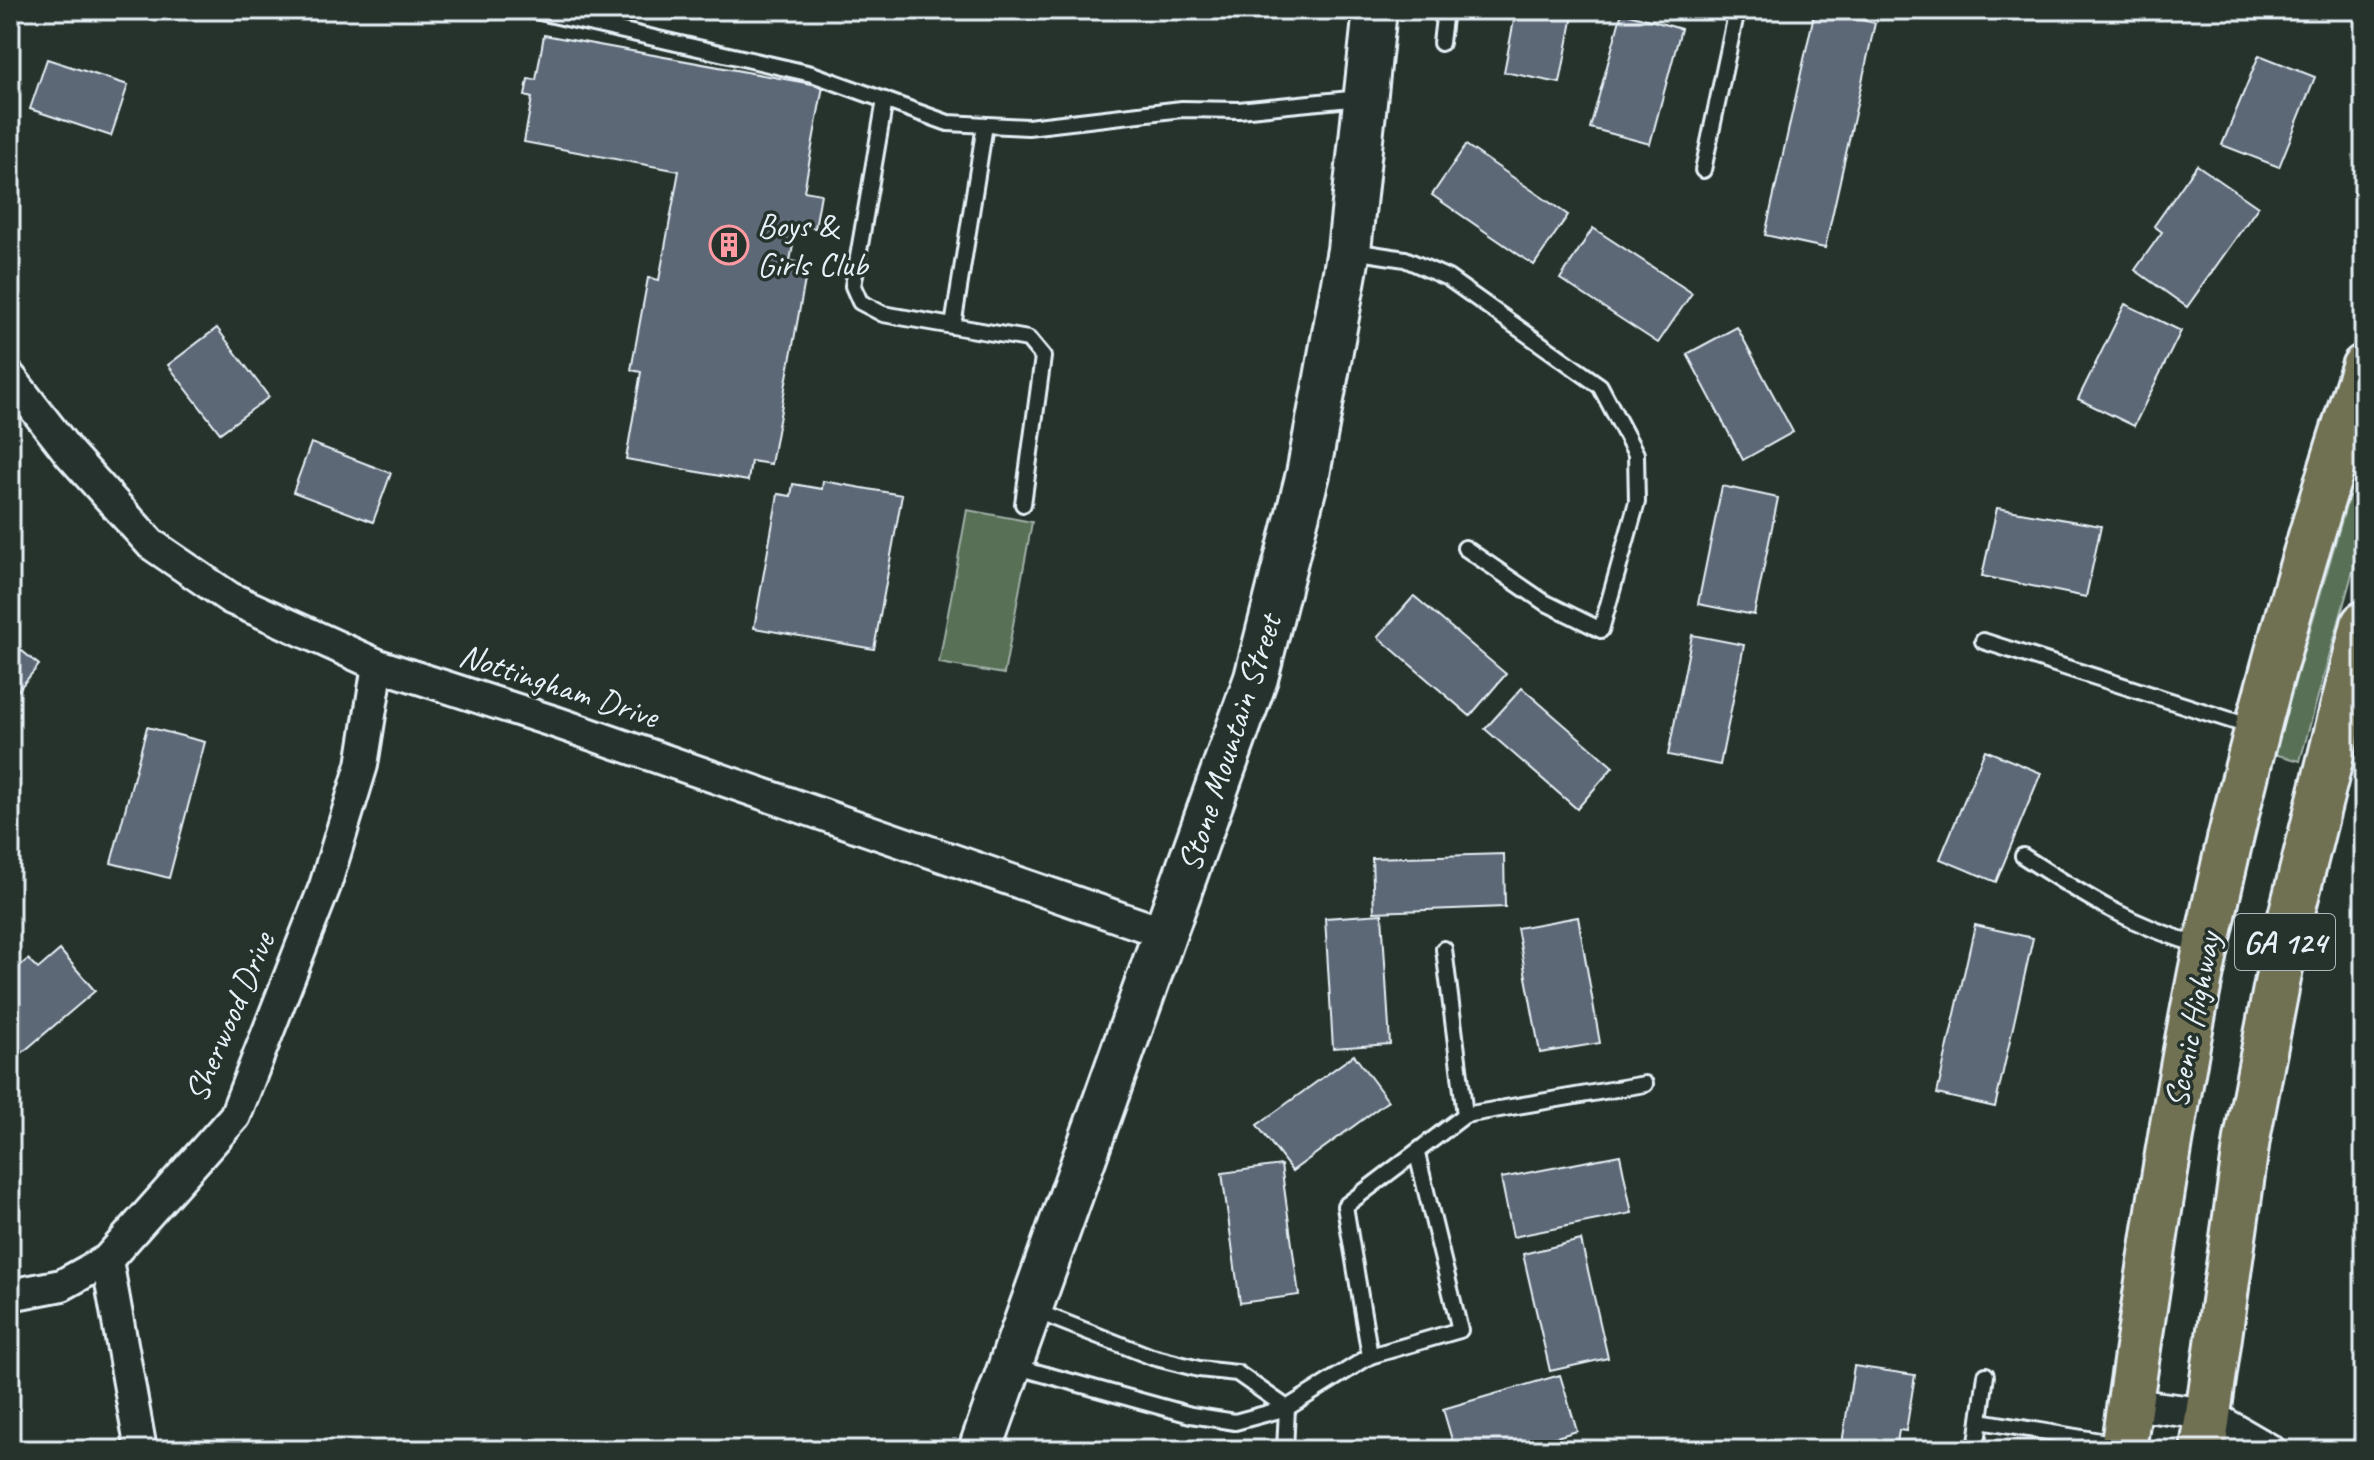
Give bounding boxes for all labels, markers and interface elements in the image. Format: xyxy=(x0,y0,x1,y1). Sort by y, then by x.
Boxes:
place label: Boys & Girls Club xyxy=(757,204,870,286)
building icon: Boys & Girls Club xyxy=(708,224,750,266)
street label: Stone Mountain Street xyxy=(1167,606,1292,877)
street label: Nottingham Drive xyxy=(454,633,666,738)
road number: GA 124 xyxy=(2235,914,2335,970)
street label: Sherwood Drive xyxy=(174,924,285,1108)
street label: Scenic Highway xyxy=(2154,926,2231,1111)

